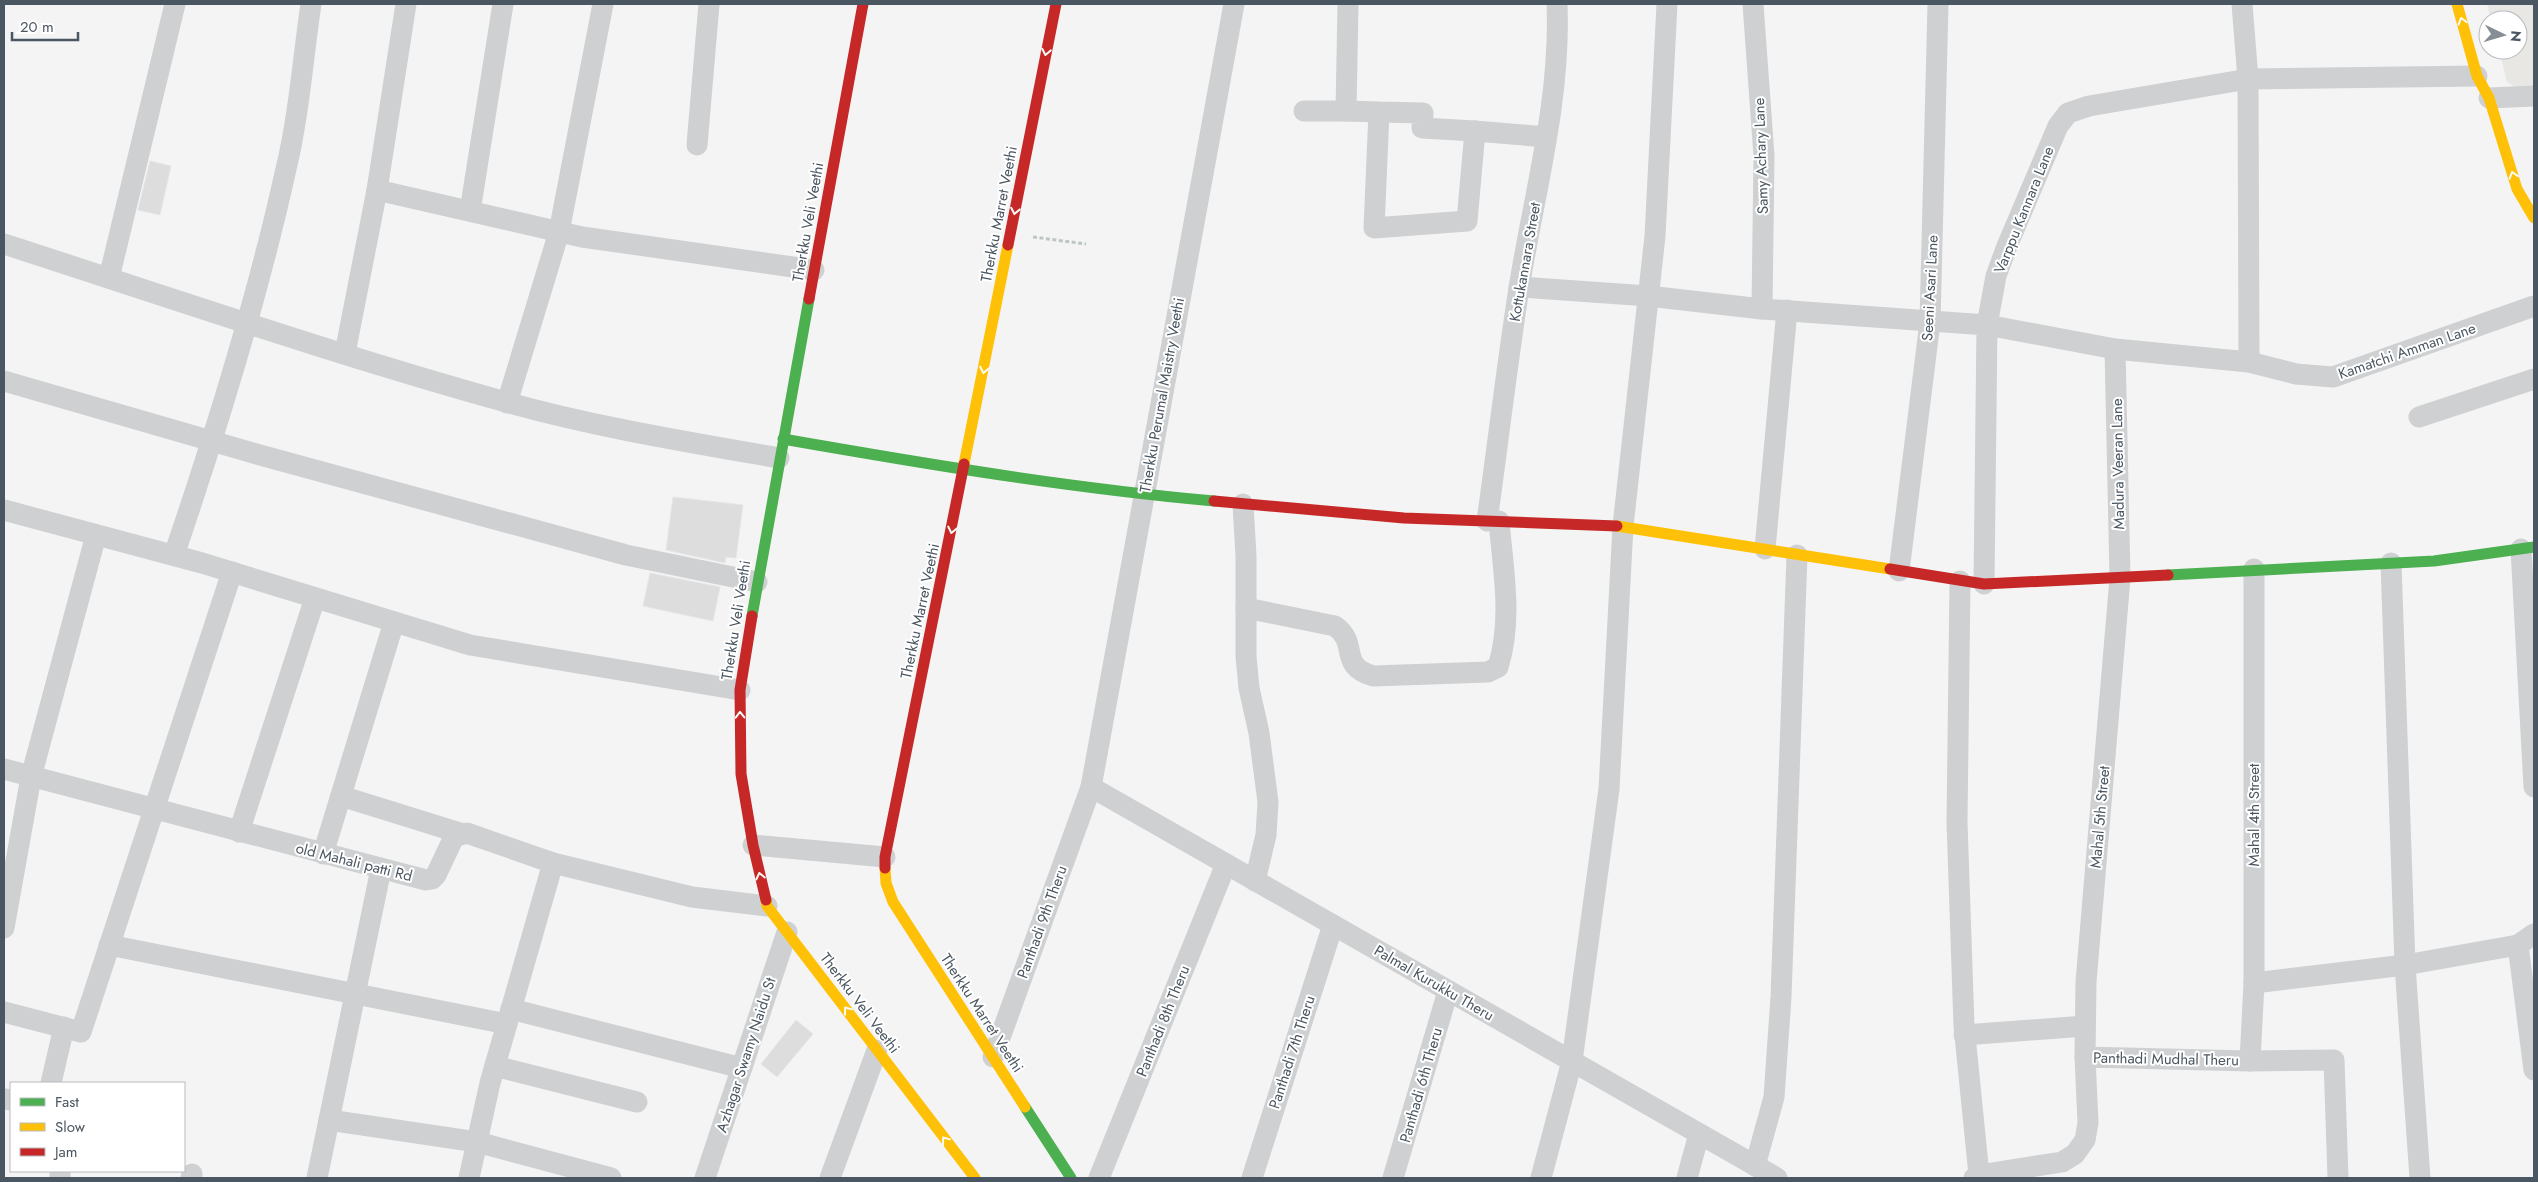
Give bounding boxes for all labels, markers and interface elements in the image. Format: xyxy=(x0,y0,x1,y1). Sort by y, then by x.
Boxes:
scale bar xyxy=(12,10,79,42)
north arrow xyxy=(2478,10,2528,60)
text: 20 m xyxy=(20,16,54,38)
one-way arrow xyxy=(2457,17,2467,25)
text: N xyxy=(2506,30,2526,43)
one-way arrow xyxy=(1042,47,1052,56)
street label: Samy Achary Lane xyxy=(1748,97,1774,215)
street label: Varppu Kannara Lane xyxy=(1988,143,2060,277)
street label: Therkku Marret Veethi xyxy=(975,144,1023,284)
street label: Therkku Veli Veethi xyxy=(787,161,829,283)
one-way arrow xyxy=(2508,171,2518,179)
street label: Kottukannara Street xyxy=(1504,200,1546,323)
one-way arrow xyxy=(1010,207,1021,215)
street label: Seeni Asari Lane xyxy=(1916,234,1944,342)
street label: Therkku Perumal Maistry Veethi xyxy=(1134,296,1190,494)
street label: Kamatchi Amman Lane xyxy=(2335,317,2479,385)
one-way arrow xyxy=(979,366,989,375)
street label: Madura Veeran Lane xyxy=(2106,398,2130,530)
one-way arrow xyxy=(947,525,957,534)
street label: Therkku Marret Veethi xyxy=(895,541,945,681)
street label: Therkku Veli Veethi xyxy=(716,559,756,681)
one-way arrow xyxy=(735,711,746,719)
street label: Mahal 4th Street xyxy=(2243,763,2265,866)
street label: Mahal 5th Street xyxy=(2085,765,2115,869)
street label: old Mahali patti Rd xyxy=(293,837,415,887)
street label: Panthadi 9th Theru xyxy=(1011,862,1073,982)
one-way arrow xyxy=(755,871,766,880)
street label: Palmal Kurukku Theru xyxy=(1370,940,1498,1026)
street label: Therkku Veli Veethi xyxy=(815,948,905,1058)
street label: Therkku Marret Veethi xyxy=(935,949,1029,1077)
street label: Panthadi 8th Theru xyxy=(1131,962,1195,1080)
street label: Azhagar Swamy Naidu St xyxy=(711,974,782,1135)
street label: Panthadi 7th Theru xyxy=(1263,993,1321,1111)
one-way arrow xyxy=(844,1007,852,1016)
street label: Panthadi 6th Theru xyxy=(1394,1025,1448,1145)
street label: Panthadi Mudhal Theru xyxy=(2093,1047,2239,1071)
legend xyxy=(10,1082,185,1172)
text: Fast xyxy=(55,1091,79,1113)
text: Slow xyxy=(55,1116,86,1138)
one-way arrow xyxy=(942,1136,951,1145)
text: Jam xyxy=(53,1141,78,1163)

